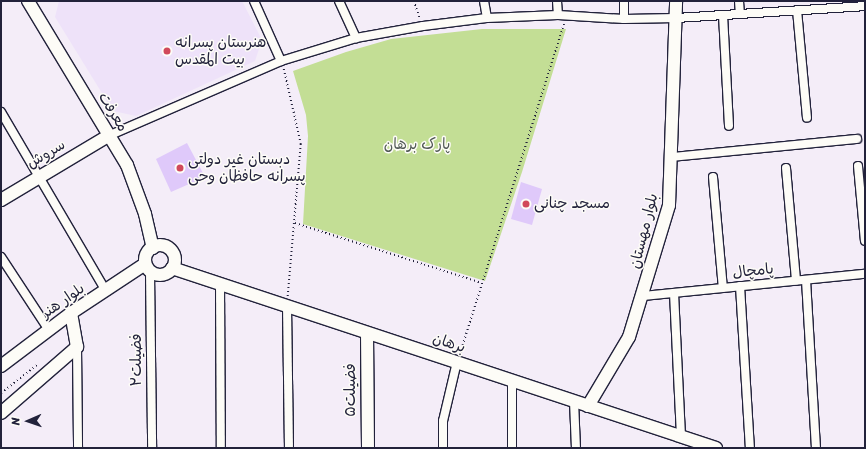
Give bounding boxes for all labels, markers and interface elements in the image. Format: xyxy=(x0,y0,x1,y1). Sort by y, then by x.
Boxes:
place label: هنرستان پسرانه بیت المقدس xyxy=(175,33,266,68)
marker: هنرستان پسرانه بیت المقدس xyxy=(162,46,172,56)
street label: معرفت xyxy=(94,89,132,135)
street label: سروش xyxy=(23,136,69,172)
park label: پارک برهان xyxy=(384,136,450,154)
place label: دبستان غیر دولتی پسرانه حافظان وحی xyxy=(188,150,306,185)
marker: دبستان غیر دولتی پسرانه حافظان وحی xyxy=(175,163,185,173)
street label: بلوار مهستان xyxy=(626,191,662,271)
place label: مسجد چنانی xyxy=(534,195,610,213)
marker: مسجد چنانی xyxy=(521,199,531,209)
street label: پامچال xyxy=(732,260,774,282)
street label: بلوار هنر xyxy=(38,280,88,322)
street label: برهان xyxy=(430,329,468,357)
street label: فضیلت۲ xyxy=(128,333,146,387)
street label: فضیلت۵ xyxy=(342,363,360,417)
north arrow xyxy=(8,401,48,441)
text: N xyxy=(6,417,25,426)

